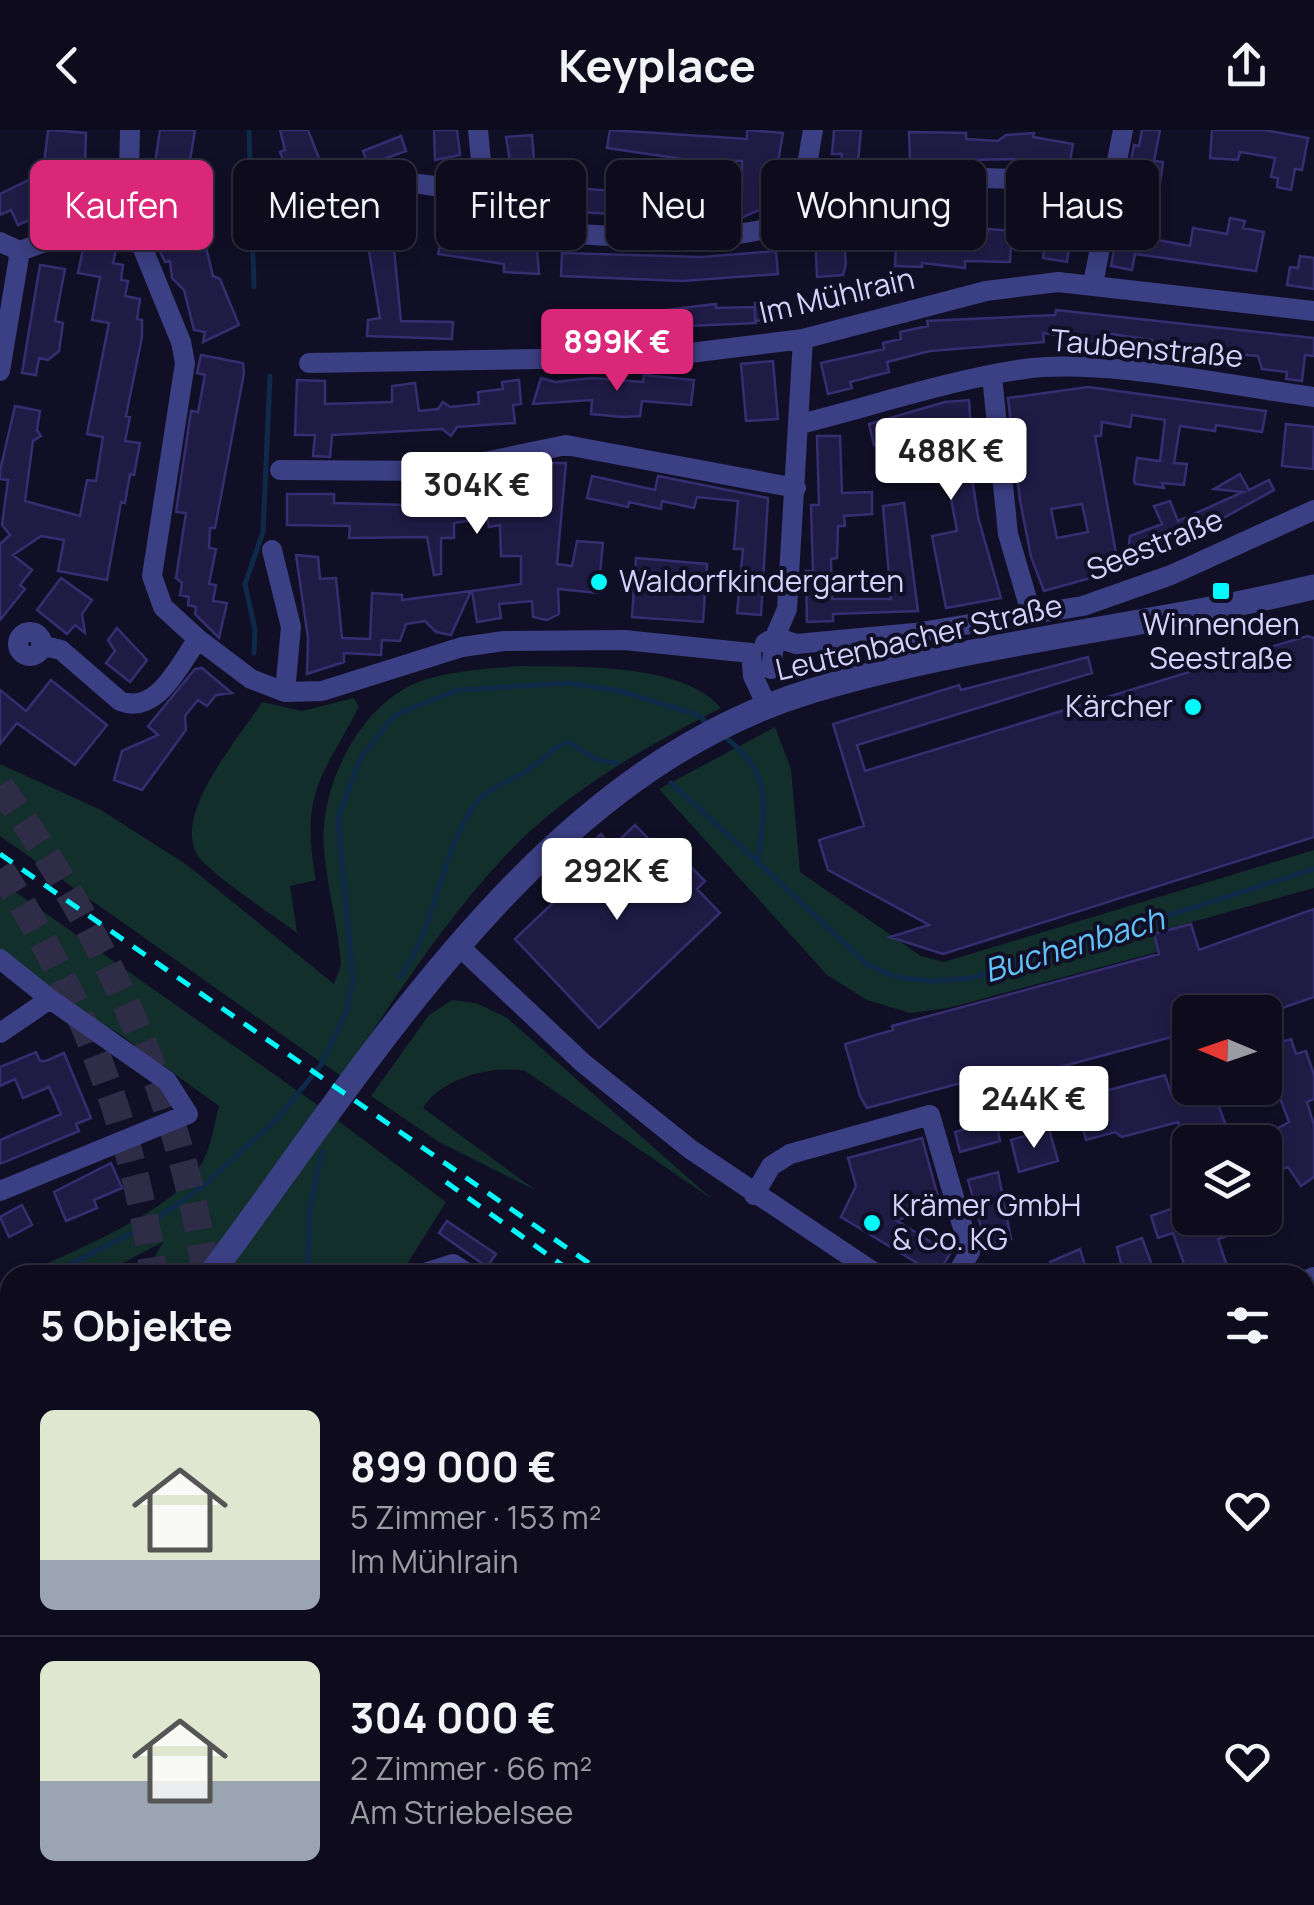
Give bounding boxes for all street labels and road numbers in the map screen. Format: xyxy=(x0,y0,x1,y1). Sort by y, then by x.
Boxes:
street label: Im Mühlrain xyxy=(755,257,918,332)
street label: Taubenstraße xyxy=(1049,319,1245,376)
street label: Seestraße xyxy=(1080,498,1229,590)
street label: Leutenbacher Straße xyxy=(771,584,1066,689)

